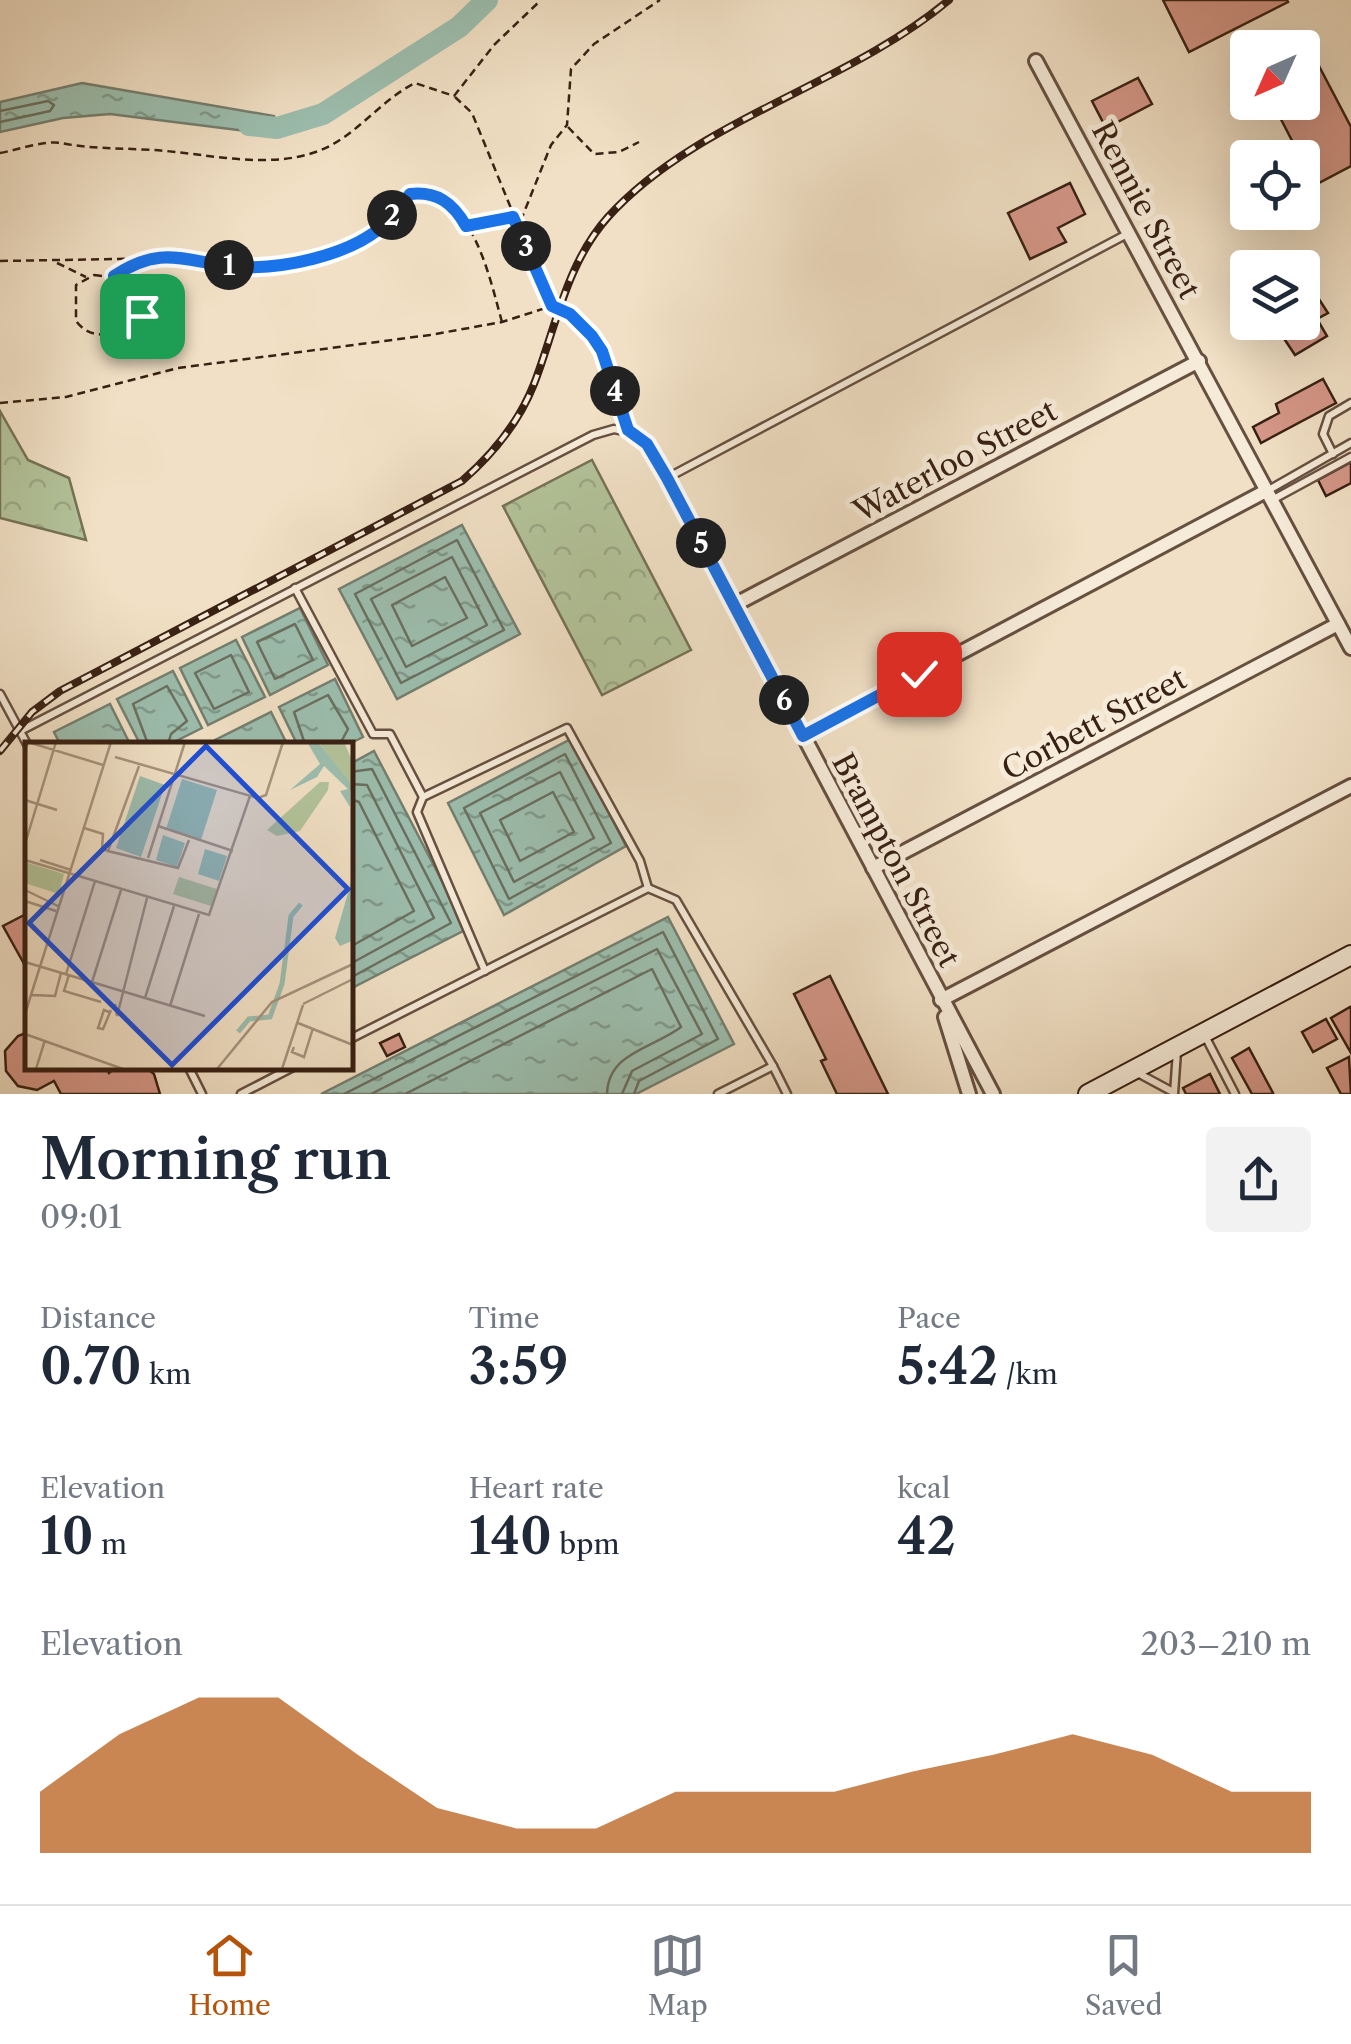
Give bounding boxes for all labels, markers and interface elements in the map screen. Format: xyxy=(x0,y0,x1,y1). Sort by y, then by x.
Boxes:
north arrow xyxy=(1230,30,1320,120)
map controls xyxy=(1230,30,1320,340)
street label: Rennie Street xyxy=(1084,115,1208,305)
button: locate xyxy=(1230,140,1320,230)
pin: 2 xyxy=(367,190,417,240)
text: 2 xyxy=(384,198,400,232)
pin: 3 xyxy=(501,221,551,271)
text: 3 xyxy=(518,229,534,263)
pin: 1 xyxy=(204,240,254,290)
text: 1 xyxy=(223,248,235,282)
button: layers xyxy=(1230,250,1320,340)
pin xyxy=(100,274,185,359)
icon: arrive xyxy=(115,289,170,344)
pin: 4 xyxy=(590,366,640,416)
text: 4 xyxy=(607,374,623,408)
street label: Waterloo Street xyxy=(846,392,1063,531)
pin: 5 xyxy=(676,518,726,568)
text: 5 xyxy=(693,526,709,560)
pin xyxy=(877,632,962,717)
icon: check xyxy=(892,647,947,702)
street label: Corbett Street xyxy=(996,660,1193,788)
pin: 6 xyxy=(759,675,809,725)
text: 6 xyxy=(776,683,792,717)
inset map xyxy=(25,742,352,1069)
street label: Brampton Street xyxy=(824,747,968,973)
text: Morning run xyxy=(40,1126,391,1193)
button: share xyxy=(1206,1127,1311,1232)
text: 09:01 xyxy=(40,1197,122,1236)
text: Distance xyxy=(40,1301,156,1335)
text: Time xyxy=(469,1301,539,1335)
text: Pace xyxy=(897,1301,961,1335)
text: 0.70 xyxy=(40,1335,141,1397)
text: 3:59 xyxy=(469,1335,568,1397)
text: 5:42 xyxy=(897,1335,998,1397)
text: km xyxy=(141,1357,191,1391)
text: /km xyxy=(998,1357,1058,1391)
text: Elevation xyxy=(40,1471,165,1505)
text: Heart rate xyxy=(469,1471,604,1505)
text: kcal xyxy=(897,1471,950,1505)
text: 10 xyxy=(40,1505,94,1567)
text: 140 xyxy=(469,1505,552,1567)
text: 42 xyxy=(897,1505,956,1567)
text: m xyxy=(94,1527,127,1561)
text: bpm xyxy=(552,1527,620,1561)
text: Elevation xyxy=(40,1624,183,1663)
text: 203–210 m xyxy=(1140,1624,1311,1663)
tab: Home xyxy=(188,1928,271,2022)
tab: Map xyxy=(648,1928,708,2022)
tab: Saved xyxy=(1085,1928,1163,2022)

